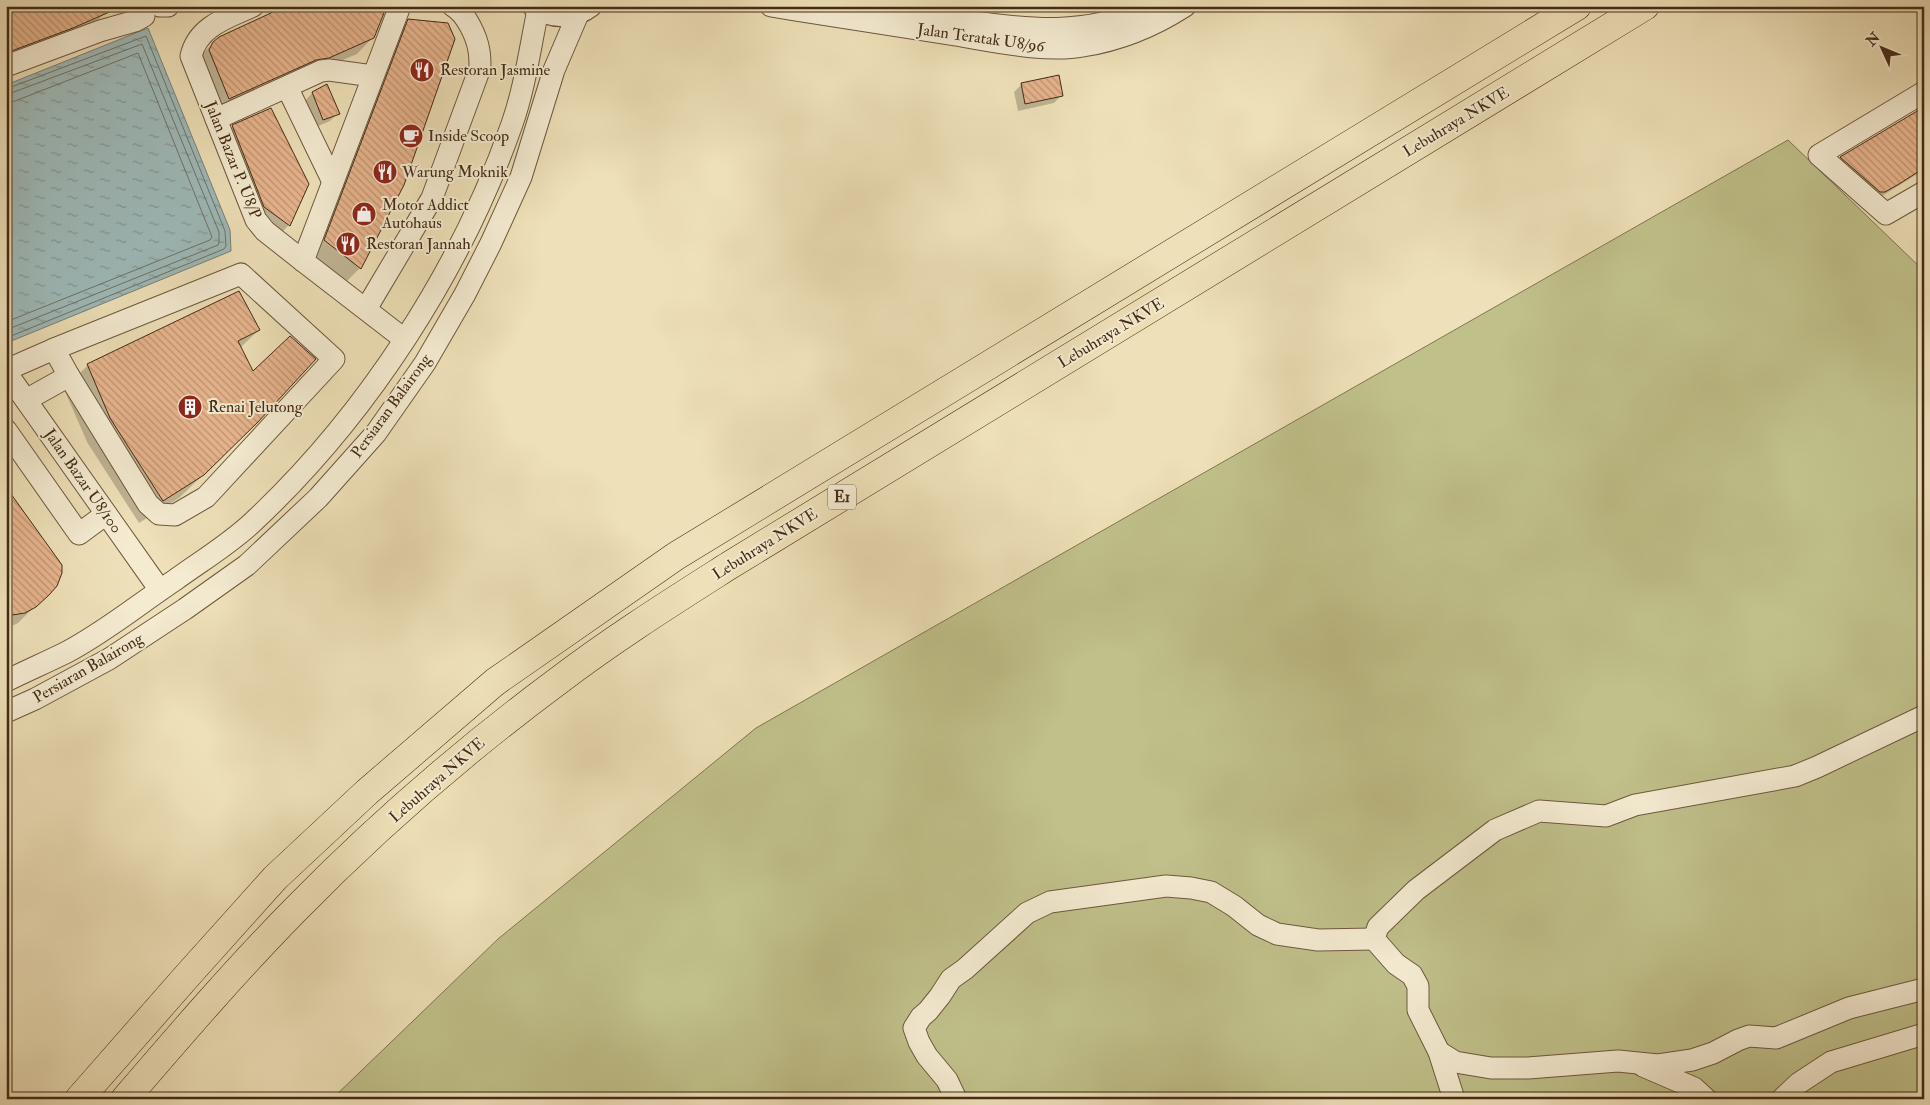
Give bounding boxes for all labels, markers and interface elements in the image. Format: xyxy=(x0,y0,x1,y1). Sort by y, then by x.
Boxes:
street label: Jalan Teratak U8/96 xyxy=(915,19,1047,58)
north arrow xyxy=(1858,22,1908,72)
text: N xyxy=(1862,29,1884,50)
restaurant icon: Restoran Jasmine xyxy=(409,57,435,83)
place label: Restoran Jasmine xyxy=(440,60,551,81)
street label: Lebuhraya NKVE xyxy=(1399,83,1513,161)
street label: Jalan Bazar P. U8/P xyxy=(199,97,266,222)
cafe icon: Inside Scoop xyxy=(398,123,424,149)
place label: Inside Scoop xyxy=(428,126,509,147)
restaurant icon: Warung Moknik xyxy=(372,159,398,185)
place label: Warung Moknik xyxy=(401,162,508,182)
place label: Motor Addict Autohaus xyxy=(381,195,469,233)
shop icon: Motor Addict Autohaus xyxy=(351,201,377,227)
restaurant icon: Restoran Jannah xyxy=(335,231,361,257)
place label: Restoran Jannah xyxy=(366,234,471,255)
street label: Lebuhraya NKVE xyxy=(1054,294,1168,372)
street label: Persiaran Balairong xyxy=(347,349,436,462)
building icon: Renai Jelutong xyxy=(177,394,203,420)
place label: Renai Jelutong xyxy=(208,397,304,418)
street label: Jalan Bazar U8/100 xyxy=(38,424,126,538)
road number: E1 xyxy=(828,484,856,510)
street label: Lebuhraya NKVE xyxy=(709,504,821,584)
street label: Persiaran Balairong xyxy=(29,628,148,708)
street label: Lebuhraya NKVE xyxy=(385,733,489,827)

